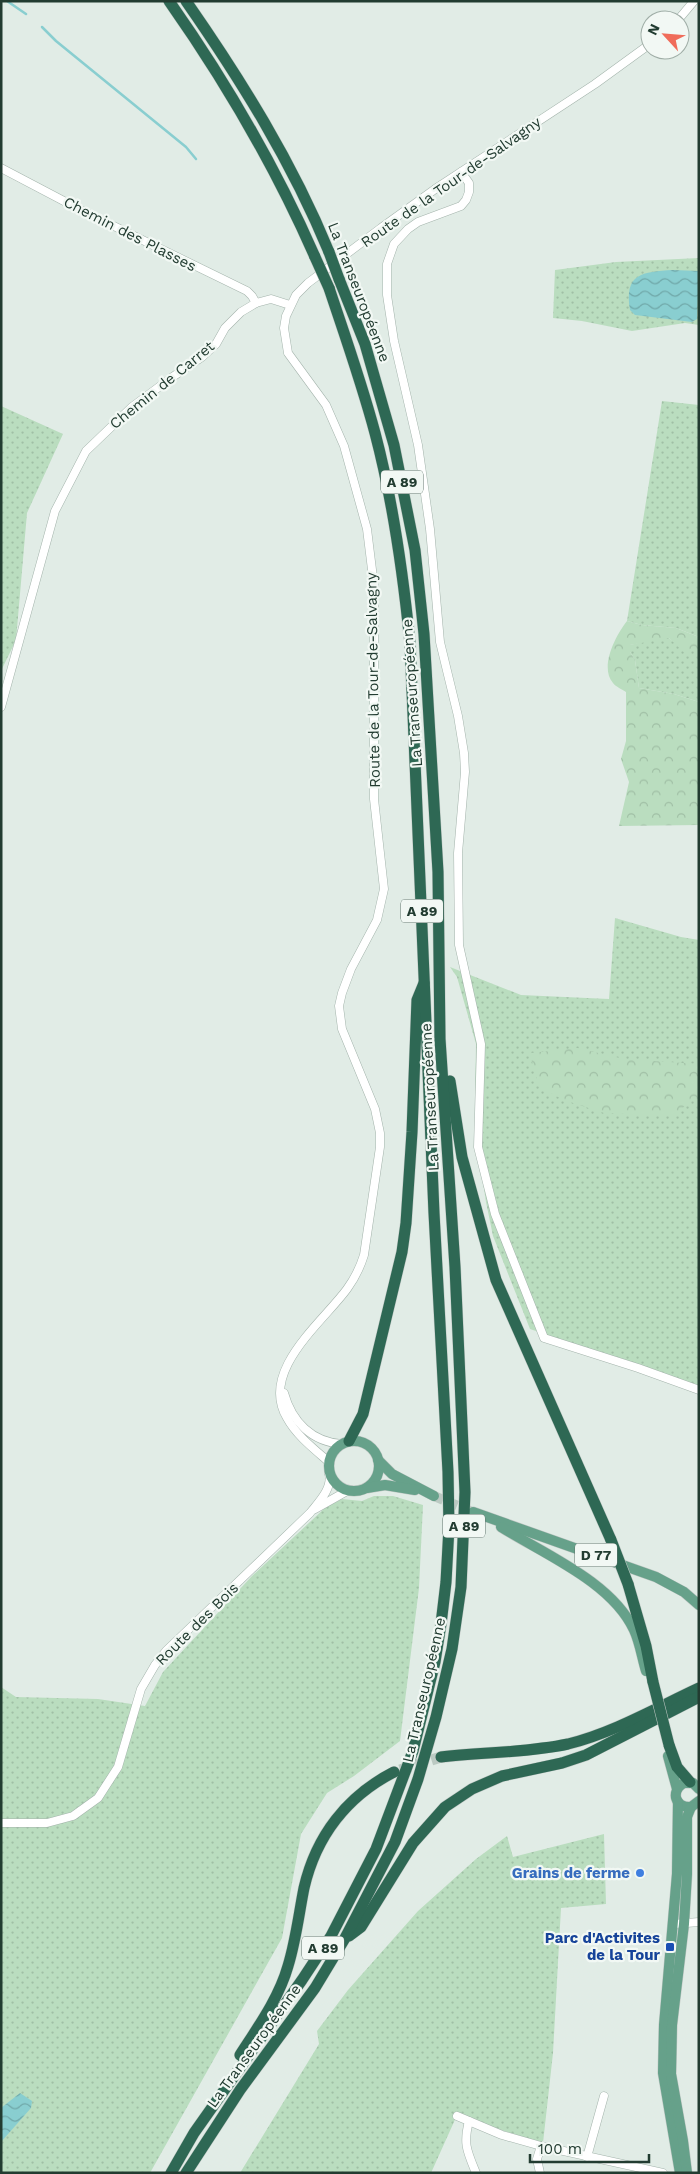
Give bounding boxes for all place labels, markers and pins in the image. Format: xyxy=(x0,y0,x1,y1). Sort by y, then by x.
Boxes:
place label: Grains de ferme xyxy=(512,1864,630,1882)
marker: Grains de ferme xyxy=(634,1867,646,1879)
place label: Parc d'Activites de la Tour xyxy=(545,1929,661,1964)
marker: Parc d'Activites de la Tour xyxy=(664,1941,676,1953)

